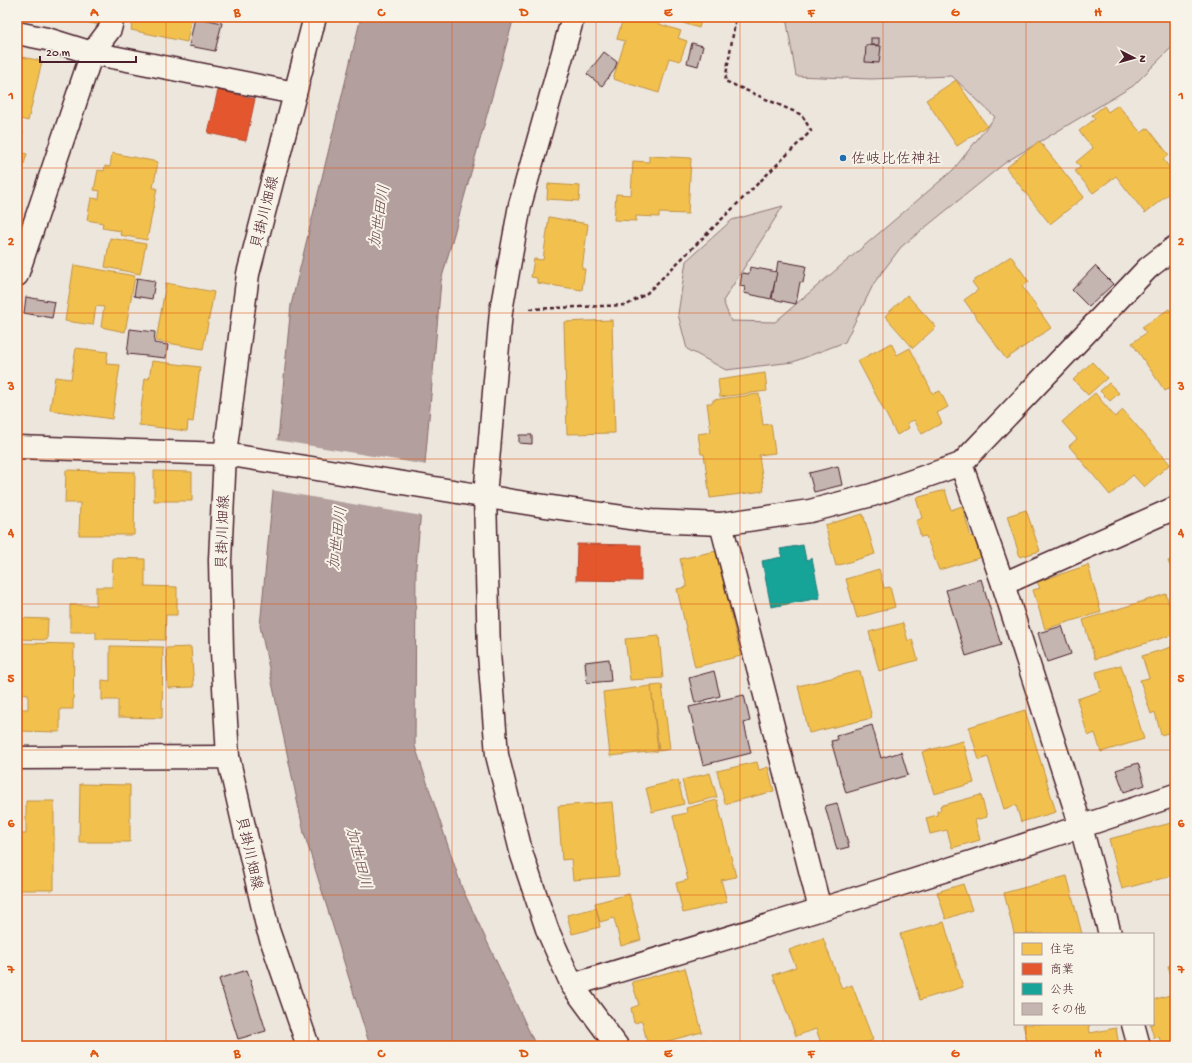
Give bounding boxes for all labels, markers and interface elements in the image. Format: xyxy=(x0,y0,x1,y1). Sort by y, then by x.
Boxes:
text: A xyxy=(89,6,99,21)
text: B xyxy=(233,6,242,21)
text: C xyxy=(376,6,386,21)
text: D xyxy=(519,6,529,21)
text: E xyxy=(664,6,673,21)
text: F xyxy=(807,6,816,21)
text: G xyxy=(951,6,960,21)
text: H xyxy=(1094,6,1102,21)
scale bar xyxy=(40,38,136,64)
north arrow xyxy=(1114,38,1154,78)
text: 20 m xyxy=(46,47,71,61)
text: N xyxy=(1136,55,1148,63)
text: 1 xyxy=(7,89,14,104)
text: 1 xyxy=(1177,89,1184,104)
place label: 佐岐比佐神社 xyxy=(851,150,941,169)
marker: 佐岐比佐神社 xyxy=(838,153,848,163)
street label: 貝掛川畑線 xyxy=(247,174,284,251)
water label: 加世田川 xyxy=(366,183,396,250)
text: 2 xyxy=(8,235,15,250)
text: 2 xyxy=(1178,235,1185,250)
text: 3 xyxy=(7,380,15,395)
text: 3 xyxy=(1177,380,1185,395)
street label: 貝掛川畑線 xyxy=(213,494,234,570)
water label: 加世田川 xyxy=(325,505,353,571)
text: 4 xyxy=(7,526,15,541)
text: 4 xyxy=(1177,526,1185,541)
text: 5 xyxy=(8,672,15,687)
text: 5 xyxy=(1178,672,1185,687)
street label: 貝掛川畑線 xyxy=(231,815,266,892)
text: 6 xyxy=(8,817,15,832)
text: 6 xyxy=(1178,817,1185,832)
water label: 加世田川 xyxy=(340,825,375,892)
legend xyxy=(1014,933,1154,1025)
text: 住宅 xyxy=(1050,943,1074,958)
text: 7 xyxy=(7,963,16,978)
text: 商業 xyxy=(1050,963,1074,978)
text: 7 xyxy=(1177,963,1186,978)
text: 公共 xyxy=(1050,983,1074,998)
text: その他 xyxy=(1050,1003,1086,1018)
text: A xyxy=(89,1047,99,1062)
text: B xyxy=(233,1047,242,1062)
text: C xyxy=(376,1047,386,1062)
text: D xyxy=(519,1047,529,1062)
text: E xyxy=(664,1047,673,1062)
text: F xyxy=(807,1047,816,1062)
text: G xyxy=(951,1047,960,1062)
text: H xyxy=(1094,1047,1102,1062)

